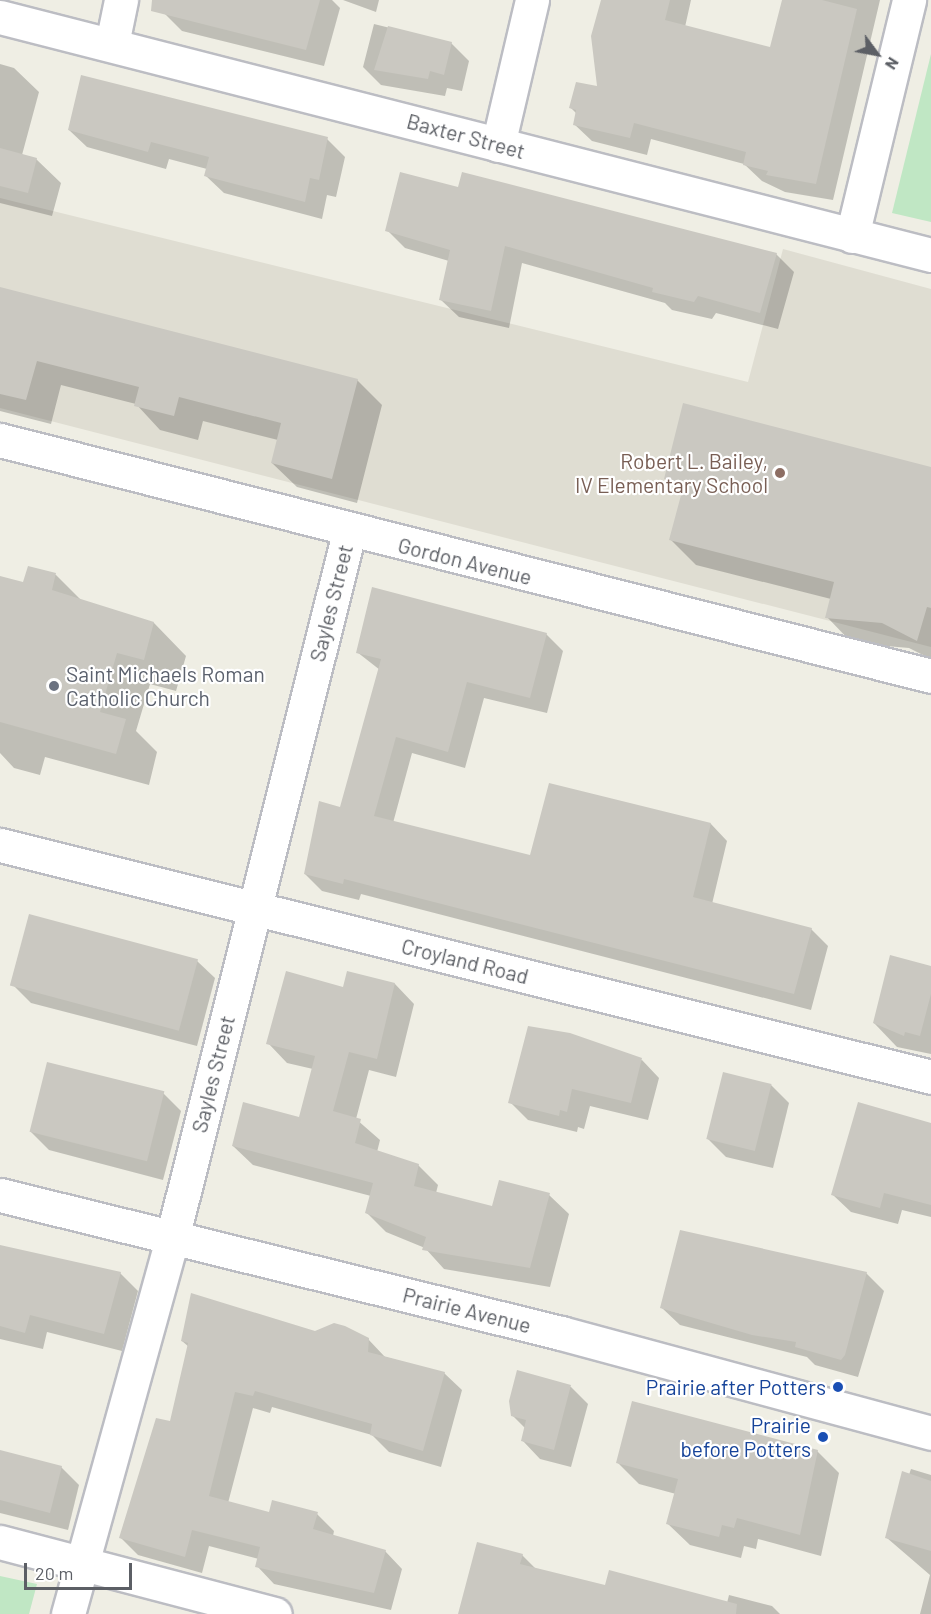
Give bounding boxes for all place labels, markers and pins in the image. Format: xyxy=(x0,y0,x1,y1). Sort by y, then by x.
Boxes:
place label: Robert L. Bailey, IV Elementary School xyxy=(575,448,768,498)
marker: Robert L. Bailey, IV Elementary School xyxy=(773,466,787,480)
place label: Saint Michaels Roman Catholic Church xyxy=(66,661,265,711)
marker: Saint Michaels Roman Catholic Church xyxy=(47,679,61,693)
place label: Prairie after Potters xyxy=(646,1374,826,1400)
marker: Prairie after Potters xyxy=(831,1380,845,1394)
place label: Prairie before Potters xyxy=(681,1412,811,1462)
marker: Prairie before Potters xyxy=(816,1430,830,1444)

